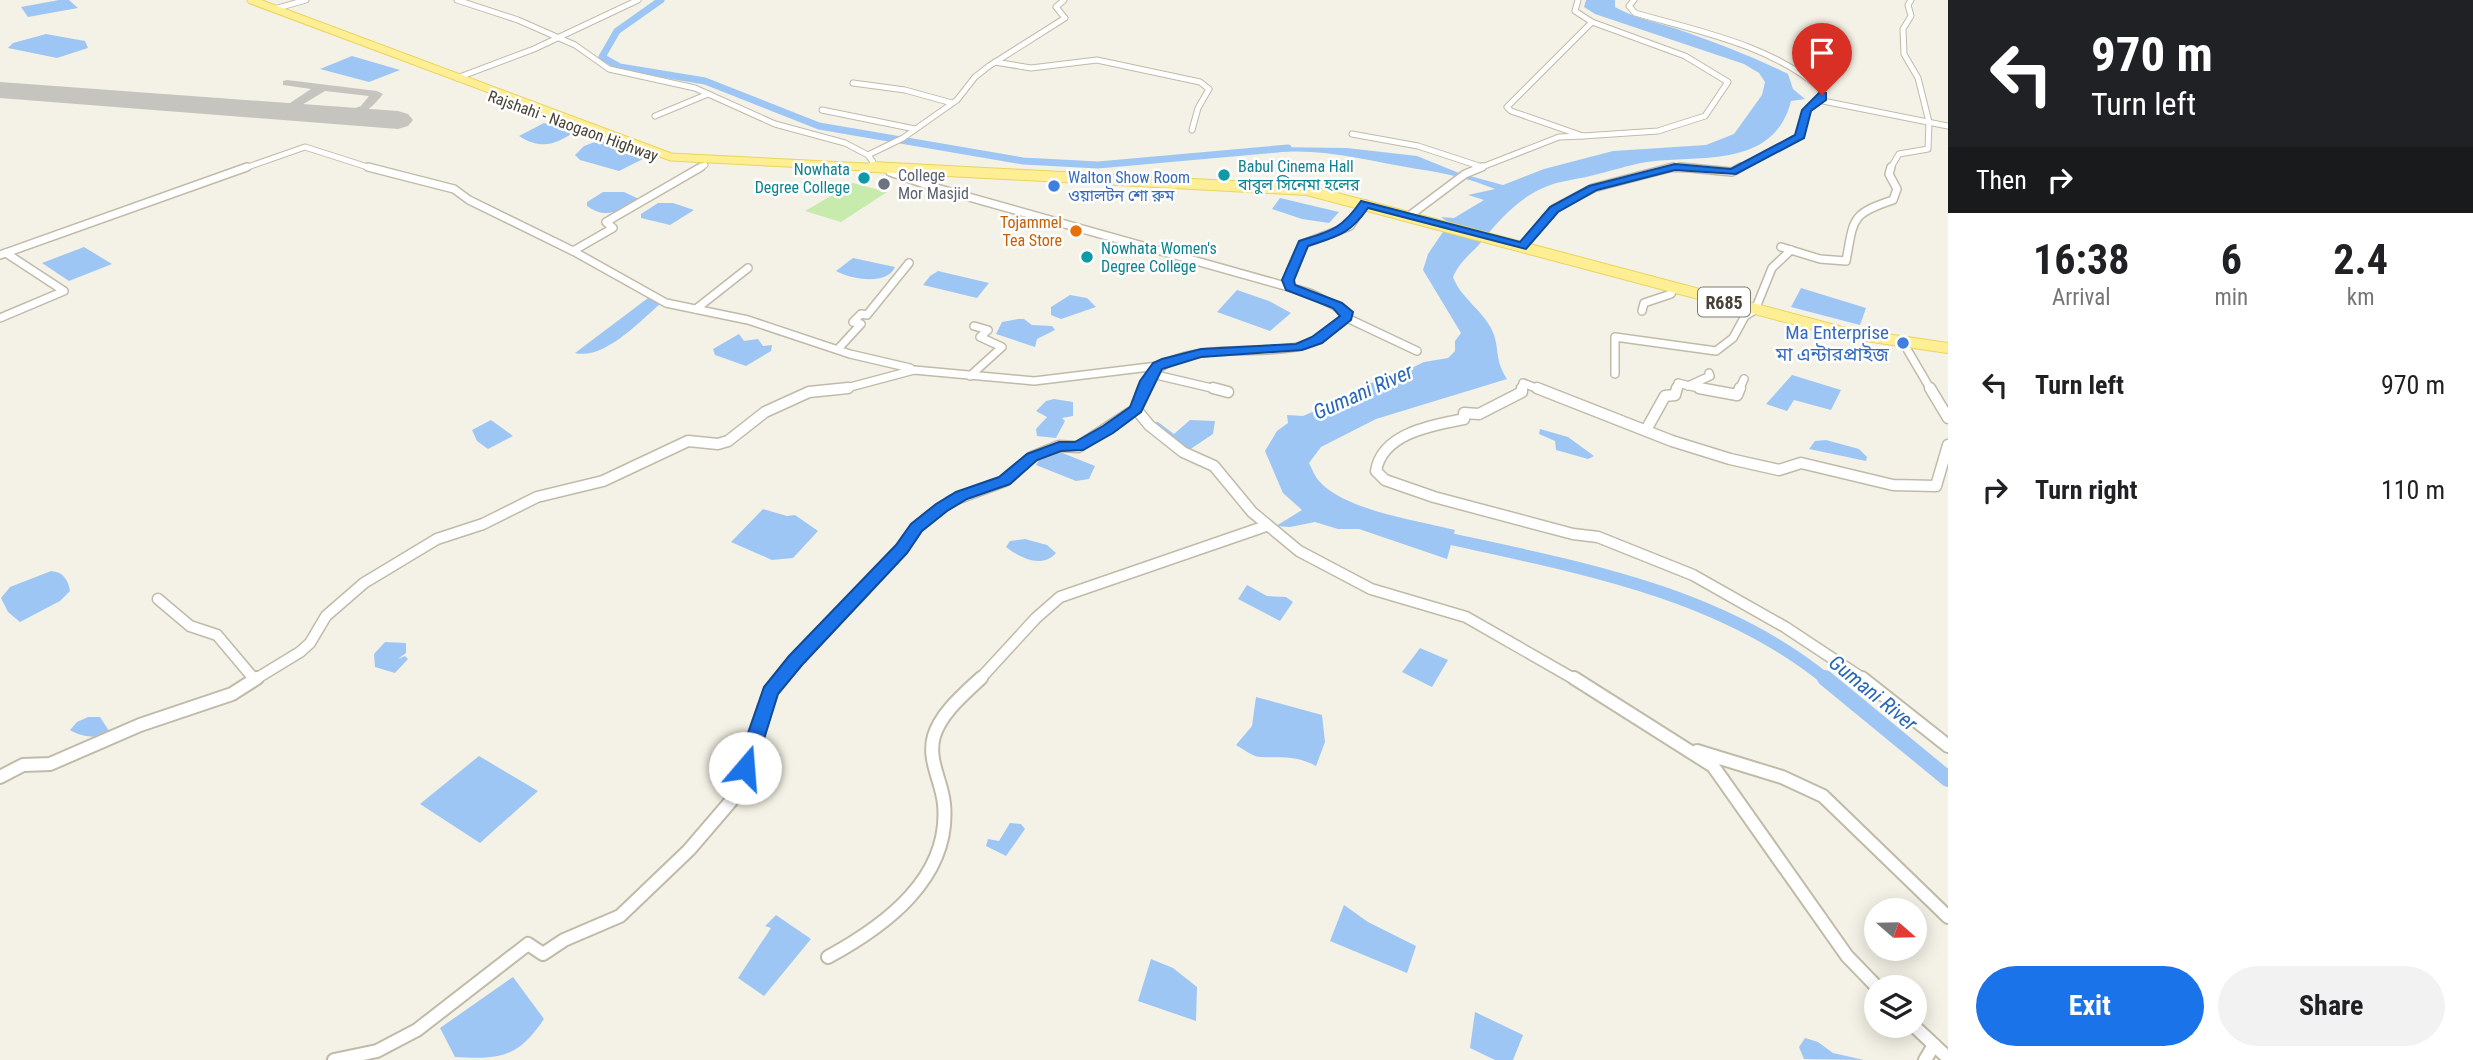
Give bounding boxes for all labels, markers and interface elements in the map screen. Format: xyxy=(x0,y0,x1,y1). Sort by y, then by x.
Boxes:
pin xyxy=(1792,23,1852,95)
text: 970 m xyxy=(2091,26,2213,83)
icon: left xyxy=(1976,28,2067,119)
icon: arrive xyxy=(1803,34,1841,72)
text: Turn left xyxy=(2091,85,2196,123)
street label: Rajshahi - Naogaon Highway xyxy=(485,86,661,166)
place label: Babul Cinema Hall বাবুল সিনেমা হলের xyxy=(1237,157,1360,194)
place label: Nowhata Degree College xyxy=(755,160,850,197)
icon: right xyxy=(2041,161,2079,199)
text: Then xyxy=(1976,165,2027,195)
place label: College Mor Masjid xyxy=(898,166,969,203)
marker: Babul Cinema Hall বাবুল সিনেমা হলের xyxy=(1216,167,1232,183)
place label: Walton Show Room ওয়ালটন শো রুম xyxy=(1068,168,1190,205)
marker: Nowhata Degree College xyxy=(856,170,872,186)
marker: College Mor Masjid xyxy=(876,176,892,192)
marker: Walton Show Room ওয়ালটন শো রুম xyxy=(1046,178,1062,194)
place label: Tojammel Tea Store xyxy=(1000,213,1062,250)
marker: Tojammel Tea Store xyxy=(1068,223,1084,239)
text: 16:38 xyxy=(2033,235,2129,284)
text: 6 xyxy=(2221,235,2242,284)
text: 2.4 xyxy=(2333,235,2388,284)
place label: Nowhata Women's Degree College xyxy=(1101,239,1217,276)
marker: Nowhata Women's Degree College xyxy=(1079,249,1095,265)
text: Arrival xyxy=(2052,284,2111,311)
text: min xyxy=(2214,284,2248,311)
text: km xyxy=(2347,284,2374,311)
road number: R685 xyxy=(1698,288,1750,316)
place label: Ma Enterprise মা এন্টারপ্রাইজ xyxy=(1775,321,1890,366)
marker: Ma Enterprise মা এন্টারপ্রাইজ xyxy=(1895,335,1911,351)
water label: Gumani River xyxy=(1310,359,1417,425)
icon: left xyxy=(1976,366,2014,404)
text: Turn left xyxy=(2035,370,2124,400)
text: 970 m xyxy=(2381,370,2445,400)
icon: right xyxy=(1976,471,2014,509)
text: Turn right xyxy=(2035,475,2137,505)
text: 110 m xyxy=(2381,475,2445,505)
water label: Gumani River xyxy=(1824,650,1922,736)
position arrow xyxy=(708,731,782,805)
north arrow xyxy=(1864,898,1927,961)
map controls xyxy=(1864,898,1927,1038)
button: Exit xyxy=(1976,966,2204,1046)
button: Share xyxy=(2218,966,2445,1046)
button: layers xyxy=(1864,975,1927,1038)

